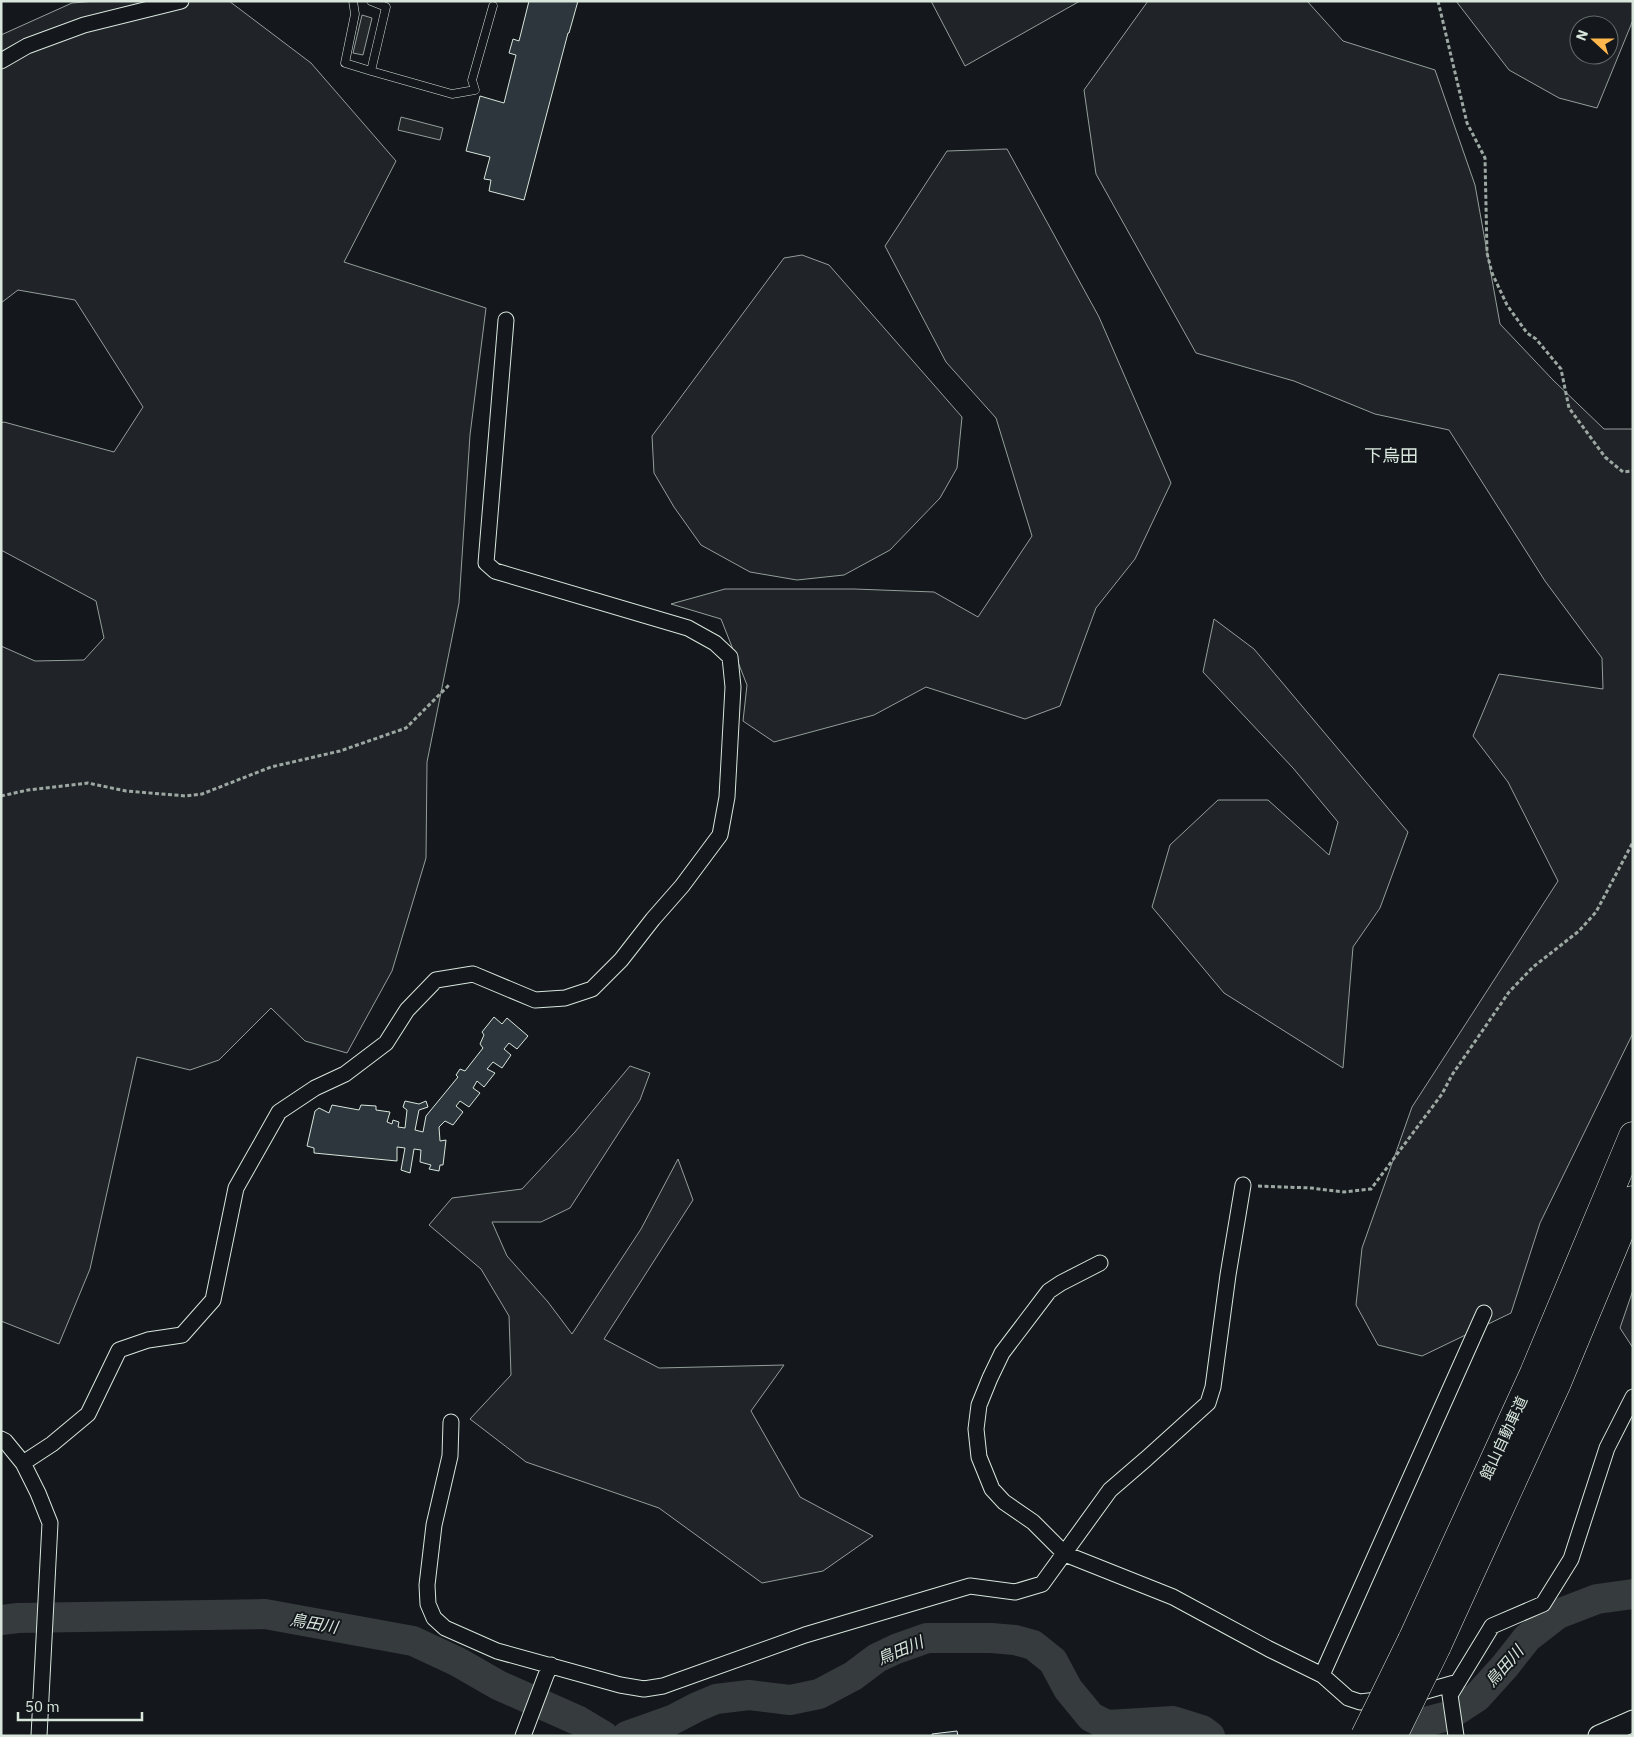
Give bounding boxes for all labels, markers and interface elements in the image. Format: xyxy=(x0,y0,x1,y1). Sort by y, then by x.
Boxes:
north arrow xyxy=(1569,15,1619,65)
text: N xyxy=(1572,27,1592,43)
district label: 下烏田 xyxy=(1364,444,1418,467)
street label: 館山自動車道 xyxy=(1476,1393,1531,1483)
water label: 鳥田川 xyxy=(289,1609,341,1637)
water label: 鳥田川 xyxy=(874,1631,928,1669)
water label: 鳥田川 xyxy=(1481,1640,1529,1691)
scale bar xyxy=(18,1690,141,1722)
text: 50 m xyxy=(25,1697,60,1716)

